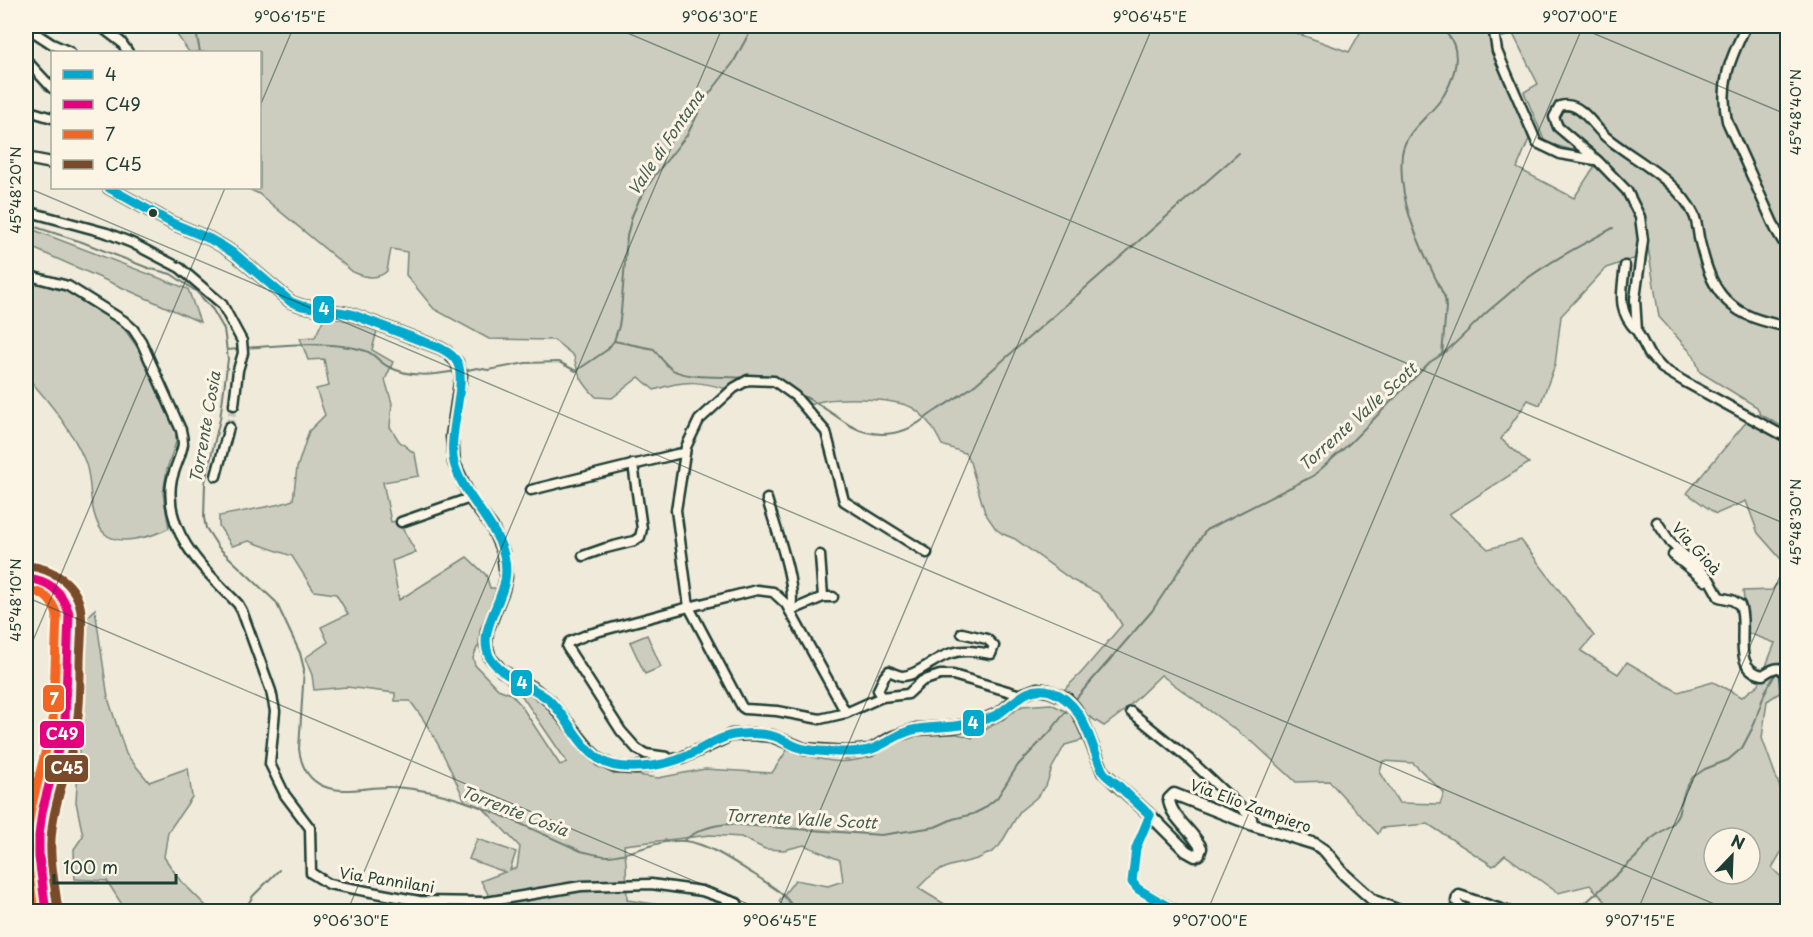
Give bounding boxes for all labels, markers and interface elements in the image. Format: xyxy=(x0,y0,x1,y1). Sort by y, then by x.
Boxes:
text: 9°06'15"E xyxy=(254,4,326,27)
text: 9°06'30"E xyxy=(682,4,758,27)
text: 9°06'45"E xyxy=(1113,4,1187,27)
text: 9°07'00"E xyxy=(1542,4,1618,27)
legend xyxy=(51,51,261,189)
text: 4 xyxy=(105,60,117,87)
text: 45°48'40"N xyxy=(1783,69,1806,155)
water label: Valle di Fontana xyxy=(621,84,710,199)
text: C49 xyxy=(105,90,141,117)
text: 7 xyxy=(105,120,115,147)
text: 45°48'20"N xyxy=(3,146,26,234)
text: C45 xyxy=(105,150,142,177)
unlabelled marker xyxy=(147,207,159,219)
line badge: 4 xyxy=(312,295,335,324)
text: 4 xyxy=(319,296,330,320)
water label: Torrente Valle Scott xyxy=(1293,355,1422,476)
water label: Torrente Cosia xyxy=(182,368,226,485)
text: 45°48'30"N xyxy=(1783,479,1806,565)
street label: Via Gioà xyxy=(1667,517,1727,580)
text: 45°48'10"N xyxy=(3,558,26,642)
line badge: 4 xyxy=(510,669,533,697)
text: 4 xyxy=(517,670,528,694)
line badge: 7 xyxy=(42,684,65,713)
text: 7 xyxy=(49,686,59,710)
line badge: 4 xyxy=(962,709,985,737)
text: 4 xyxy=(968,710,979,734)
line badge: C49 xyxy=(39,720,85,749)
text: C49 xyxy=(46,721,78,745)
line badge: C45 xyxy=(44,754,89,783)
text: C45 xyxy=(50,755,84,779)
street label: Via Elio Zampiero xyxy=(1187,772,1315,838)
water label: Torrente Cosia xyxy=(458,779,573,842)
water label: Torrente Valle Scott xyxy=(725,802,879,834)
north arrow xyxy=(1702,826,1762,886)
text: N xyxy=(1728,828,1749,855)
scale bar xyxy=(54,847,176,885)
text: 100 m xyxy=(63,853,118,880)
street label: Via Pannilani xyxy=(338,860,436,898)
text: 9°06'30"E xyxy=(313,908,389,931)
text: 9°06'45"E xyxy=(743,908,817,931)
text: 9°07'00"E xyxy=(1172,908,1248,931)
text: 9°07'15"E xyxy=(1605,908,1675,931)

